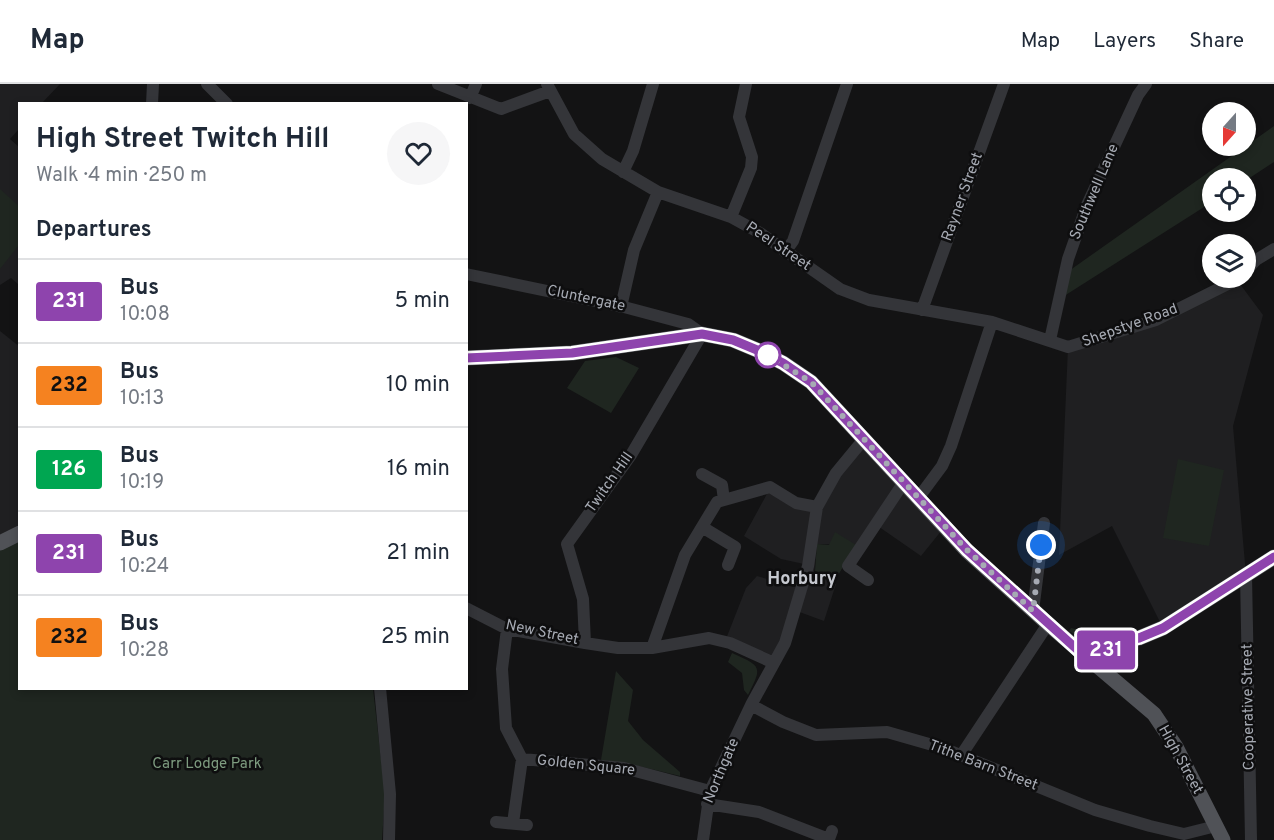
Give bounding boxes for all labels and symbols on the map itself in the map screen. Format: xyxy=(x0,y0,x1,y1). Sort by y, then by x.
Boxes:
north arrow xyxy=(1202,102,1256,156)
street label: Southwell Lane xyxy=(1066,141,1124,243)
street label: Rayner Street xyxy=(938,150,988,244)
street label: Peel Street xyxy=(742,218,814,276)
street label: Cluntergate xyxy=(545,281,627,317)
street label: Shepstye Road xyxy=(1079,300,1181,352)
unlabelled marker xyxy=(755,342,781,368)
street label: Twitch Hill xyxy=(582,449,638,517)
your location xyxy=(1026,530,1056,560)
district label: Horbury xyxy=(767,568,837,591)
street label: New Street xyxy=(504,616,580,650)
line badge: 231 xyxy=(1072,630,1140,670)
street label: Cooperative Street xyxy=(1238,644,1260,770)
street label: High Street xyxy=(1153,722,1207,798)
street label: Northgate xyxy=(700,736,744,806)
street label: Tithe Barn Street xyxy=(926,736,1040,796)
street label: Golden Square xyxy=(536,751,636,781)
park label: Carr Lodge Park xyxy=(152,755,262,774)

